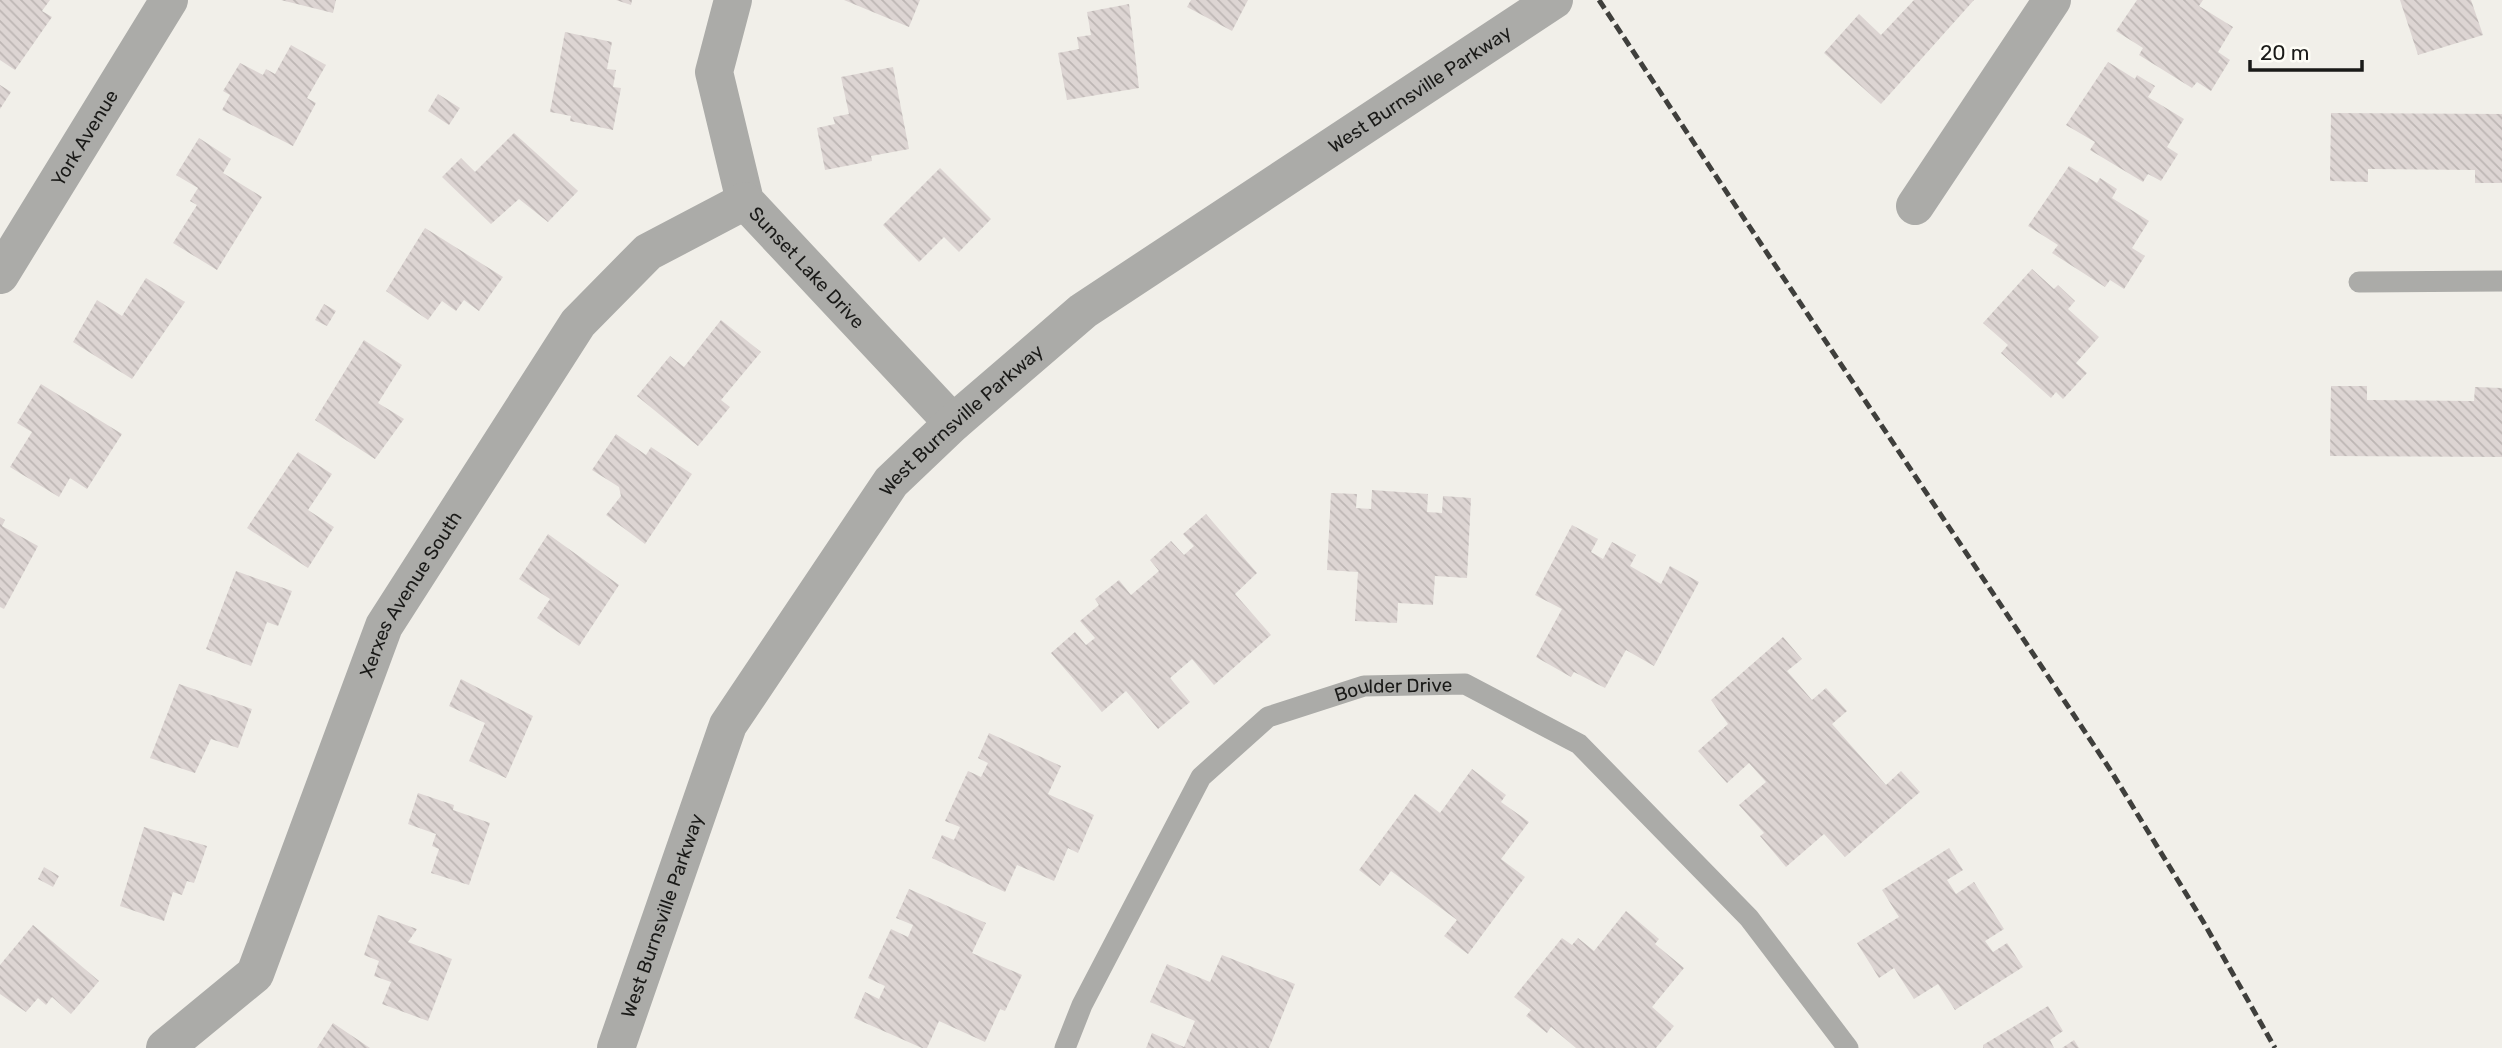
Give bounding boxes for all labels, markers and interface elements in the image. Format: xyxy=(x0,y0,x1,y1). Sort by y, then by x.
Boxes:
street label: West Burnsville Parkway xyxy=(1324,20,1515,157)
scale bar xyxy=(2250,28,2362,72)
text: 20 m xyxy=(2260,40,2309,65)
street label: York Avenue xyxy=(46,85,123,190)
street label: Sunset Lake Drive xyxy=(744,202,870,333)
street label: West Burnsville Parkway xyxy=(874,339,1048,500)
street label: Xerxes Avenue South xyxy=(355,507,466,680)
street label: Boulder Drive xyxy=(1331,673,1452,706)
street label: West Burnsville Parkway xyxy=(616,811,708,1021)

